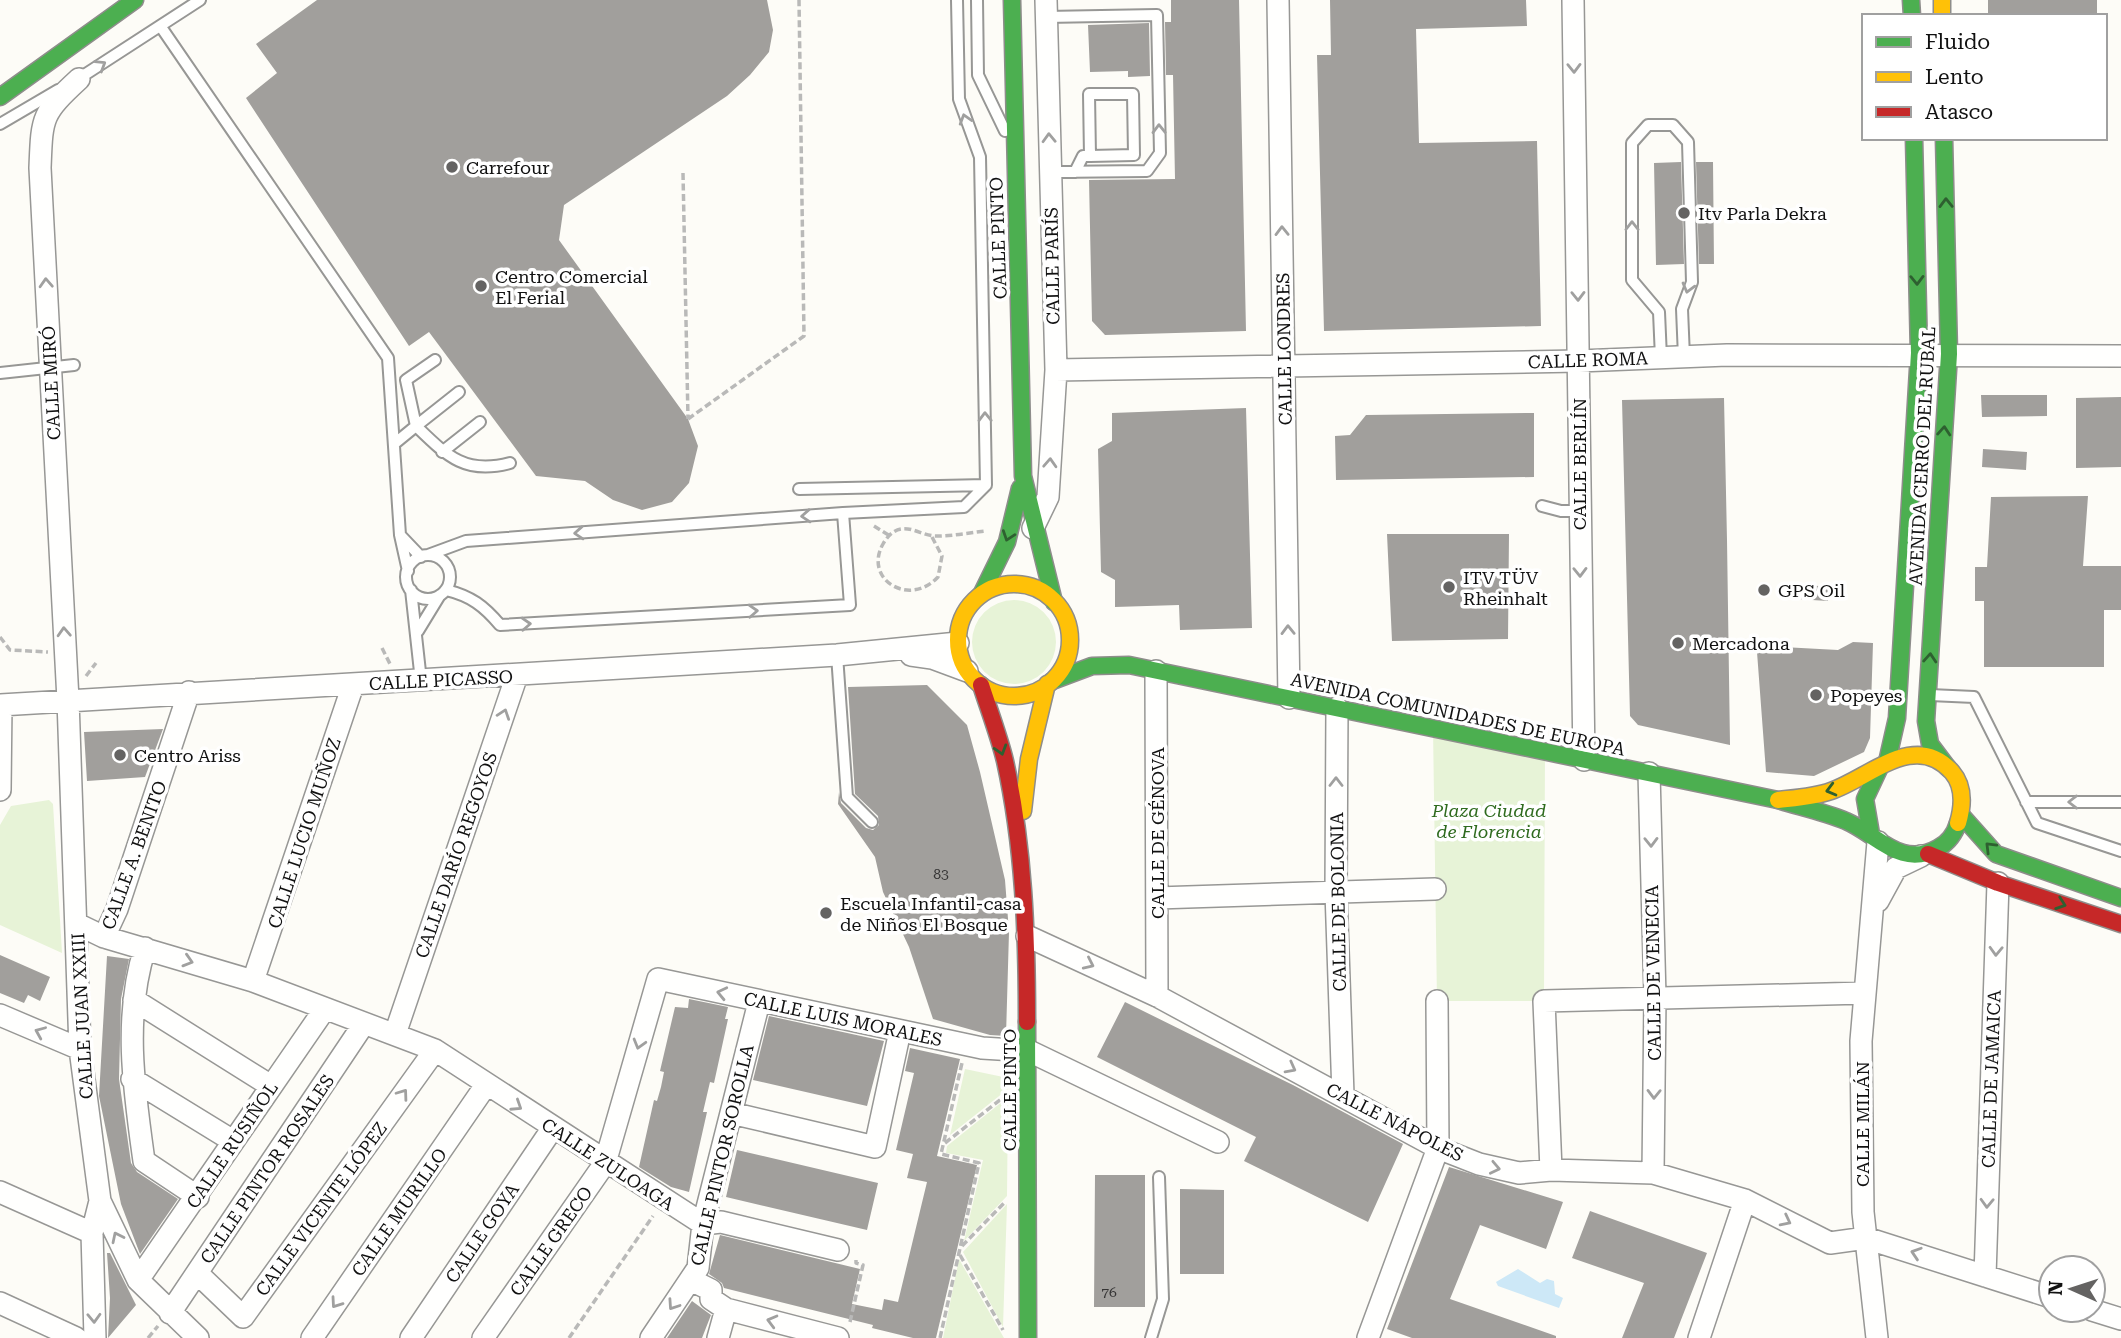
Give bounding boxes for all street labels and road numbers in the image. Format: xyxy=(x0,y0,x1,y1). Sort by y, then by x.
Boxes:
street label: CALLE PINTO xyxy=(985,176,1011,300)
street label: CALLE PARÍS xyxy=(1040,207,1064,325)
street label: CALLE LONDRES xyxy=(1272,272,1296,426)
street label: CALLE MIRÓ xyxy=(38,325,64,441)
street label: AVENIDA CERRO DEL RUBAL xyxy=(1905,326,1939,586)
street label: CALLE ROMA xyxy=(1528,347,1649,373)
street label: CALLE BERLÍN xyxy=(1569,398,1590,530)
street label: CALLE PICASSO xyxy=(368,666,514,694)
street label: AVENIDA COMUNIDADES DE EUROPA xyxy=(1289,668,1627,760)
street label: CALLE LUCIO MUÑOZ xyxy=(263,735,345,931)
street label: CALLE DE GÉNOVA xyxy=(1147,747,1168,919)
street label: CALLE DARÍO REGOYOS xyxy=(411,749,501,961)
street label: CALLE A. BENITO xyxy=(97,778,171,932)
street label: CALLE DE BOLONIA xyxy=(1326,812,1350,992)
street label: CALLE DE VENECIA xyxy=(1641,884,1665,1061)
street label: CALLE JUAN XXIII xyxy=(67,932,97,1100)
street label: CALLE LUIS MORALES xyxy=(742,988,944,1050)
street label: CALLE DE JAMAICA xyxy=(1977,989,2005,1168)
street label: CALLE PINTO xyxy=(999,1029,1020,1151)
street label: CALLE PINTOR SOROLLA xyxy=(686,1042,758,1268)
street label: CALLE MILÁN xyxy=(1852,1061,1873,1187)
street label: CALLE PINTOR ROSALES xyxy=(196,1070,338,1268)
street label: CALLE RUSIÑOL xyxy=(182,1078,282,1212)
street label: CALLE NÁPOLES xyxy=(1323,1078,1467,1166)
street label: CALLE ZULOAGA xyxy=(538,1113,678,1215)
street label: CALLE VICENTE LÓPEZ xyxy=(251,1118,391,1300)
street label: CALLE MURILLO xyxy=(347,1144,451,1280)
street label: CALLE GOYA xyxy=(441,1179,523,1287)
street label: CALLE GRECO xyxy=(505,1182,597,1300)

